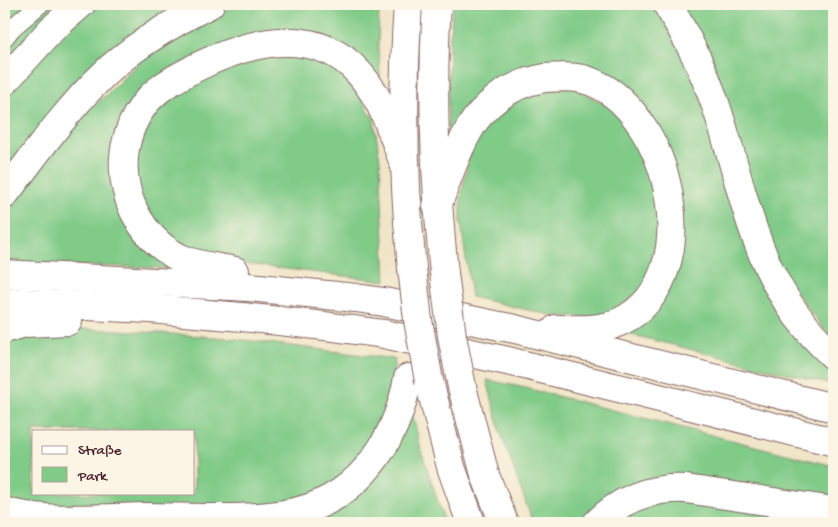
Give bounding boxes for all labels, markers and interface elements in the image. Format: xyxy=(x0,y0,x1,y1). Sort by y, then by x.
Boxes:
legend xyxy=(32,430,195,494)
text: Straße xyxy=(78,442,122,460)
text: Park xyxy=(77,468,108,486)

